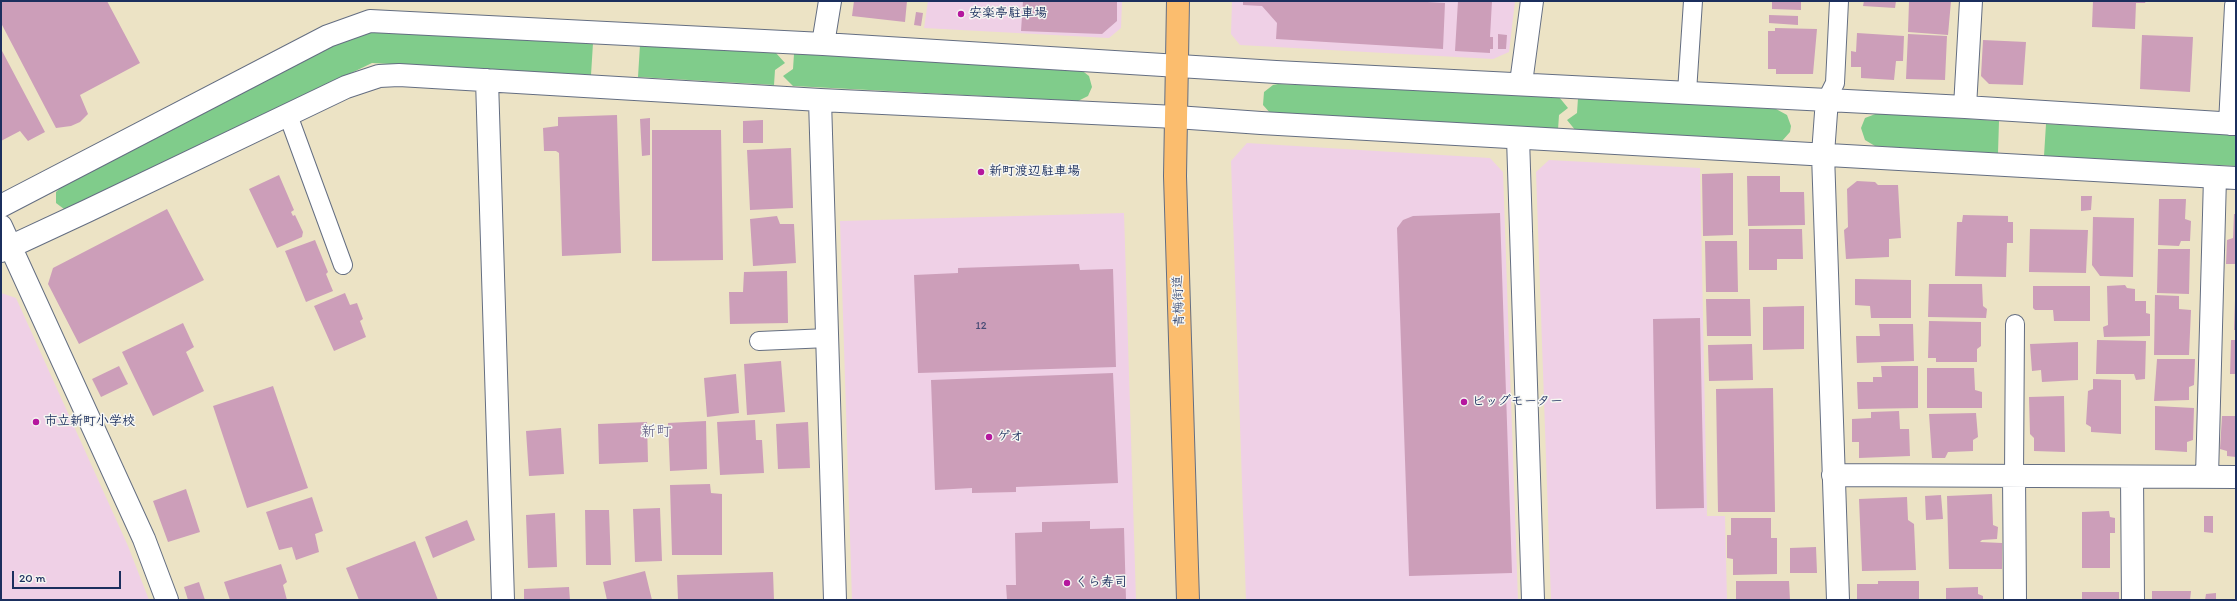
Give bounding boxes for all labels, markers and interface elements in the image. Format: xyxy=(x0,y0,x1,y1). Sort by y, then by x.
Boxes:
place label: 安楽亭駐車場 xyxy=(969,6,1047,22)
marker: 安楽亭駐車場 xyxy=(956,9,966,19)
place label: 新町渡辺駐車場 xyxy=(989,164,1080,180)
marker: 新町渡辺駐車場 xyxy=(976,167,986,177)
street label: 青梅街道 xyxy=(1170,275,1188,327)
house number: 12 xyxy=(976,319,986,333)
place label: ビッグモーター xyxy=(1472,394,1563,410)
marker: ビッグモーター xyxy=(1459,397,1469,407)
place label: 市立新町小学校 xyxy=(44,414,135,430)
marker: 市立新町小学校 xyxy=(31,417,41,427)
district label: 新町 xyxy=(641,423,671,441)
place label: ゲオ xyxy=(997,429,1023,445)
marker: ゲオ xyxy=(984,432,994,442)
scale bar xyxy=(14,563,123,589)
text: 20 m xyxy=(19,571,46,585)
place label: くら寿司 xyxy=(1075,575,1127,591)
marker: くら寿司 xyxy=(1062,578,1072,588)

